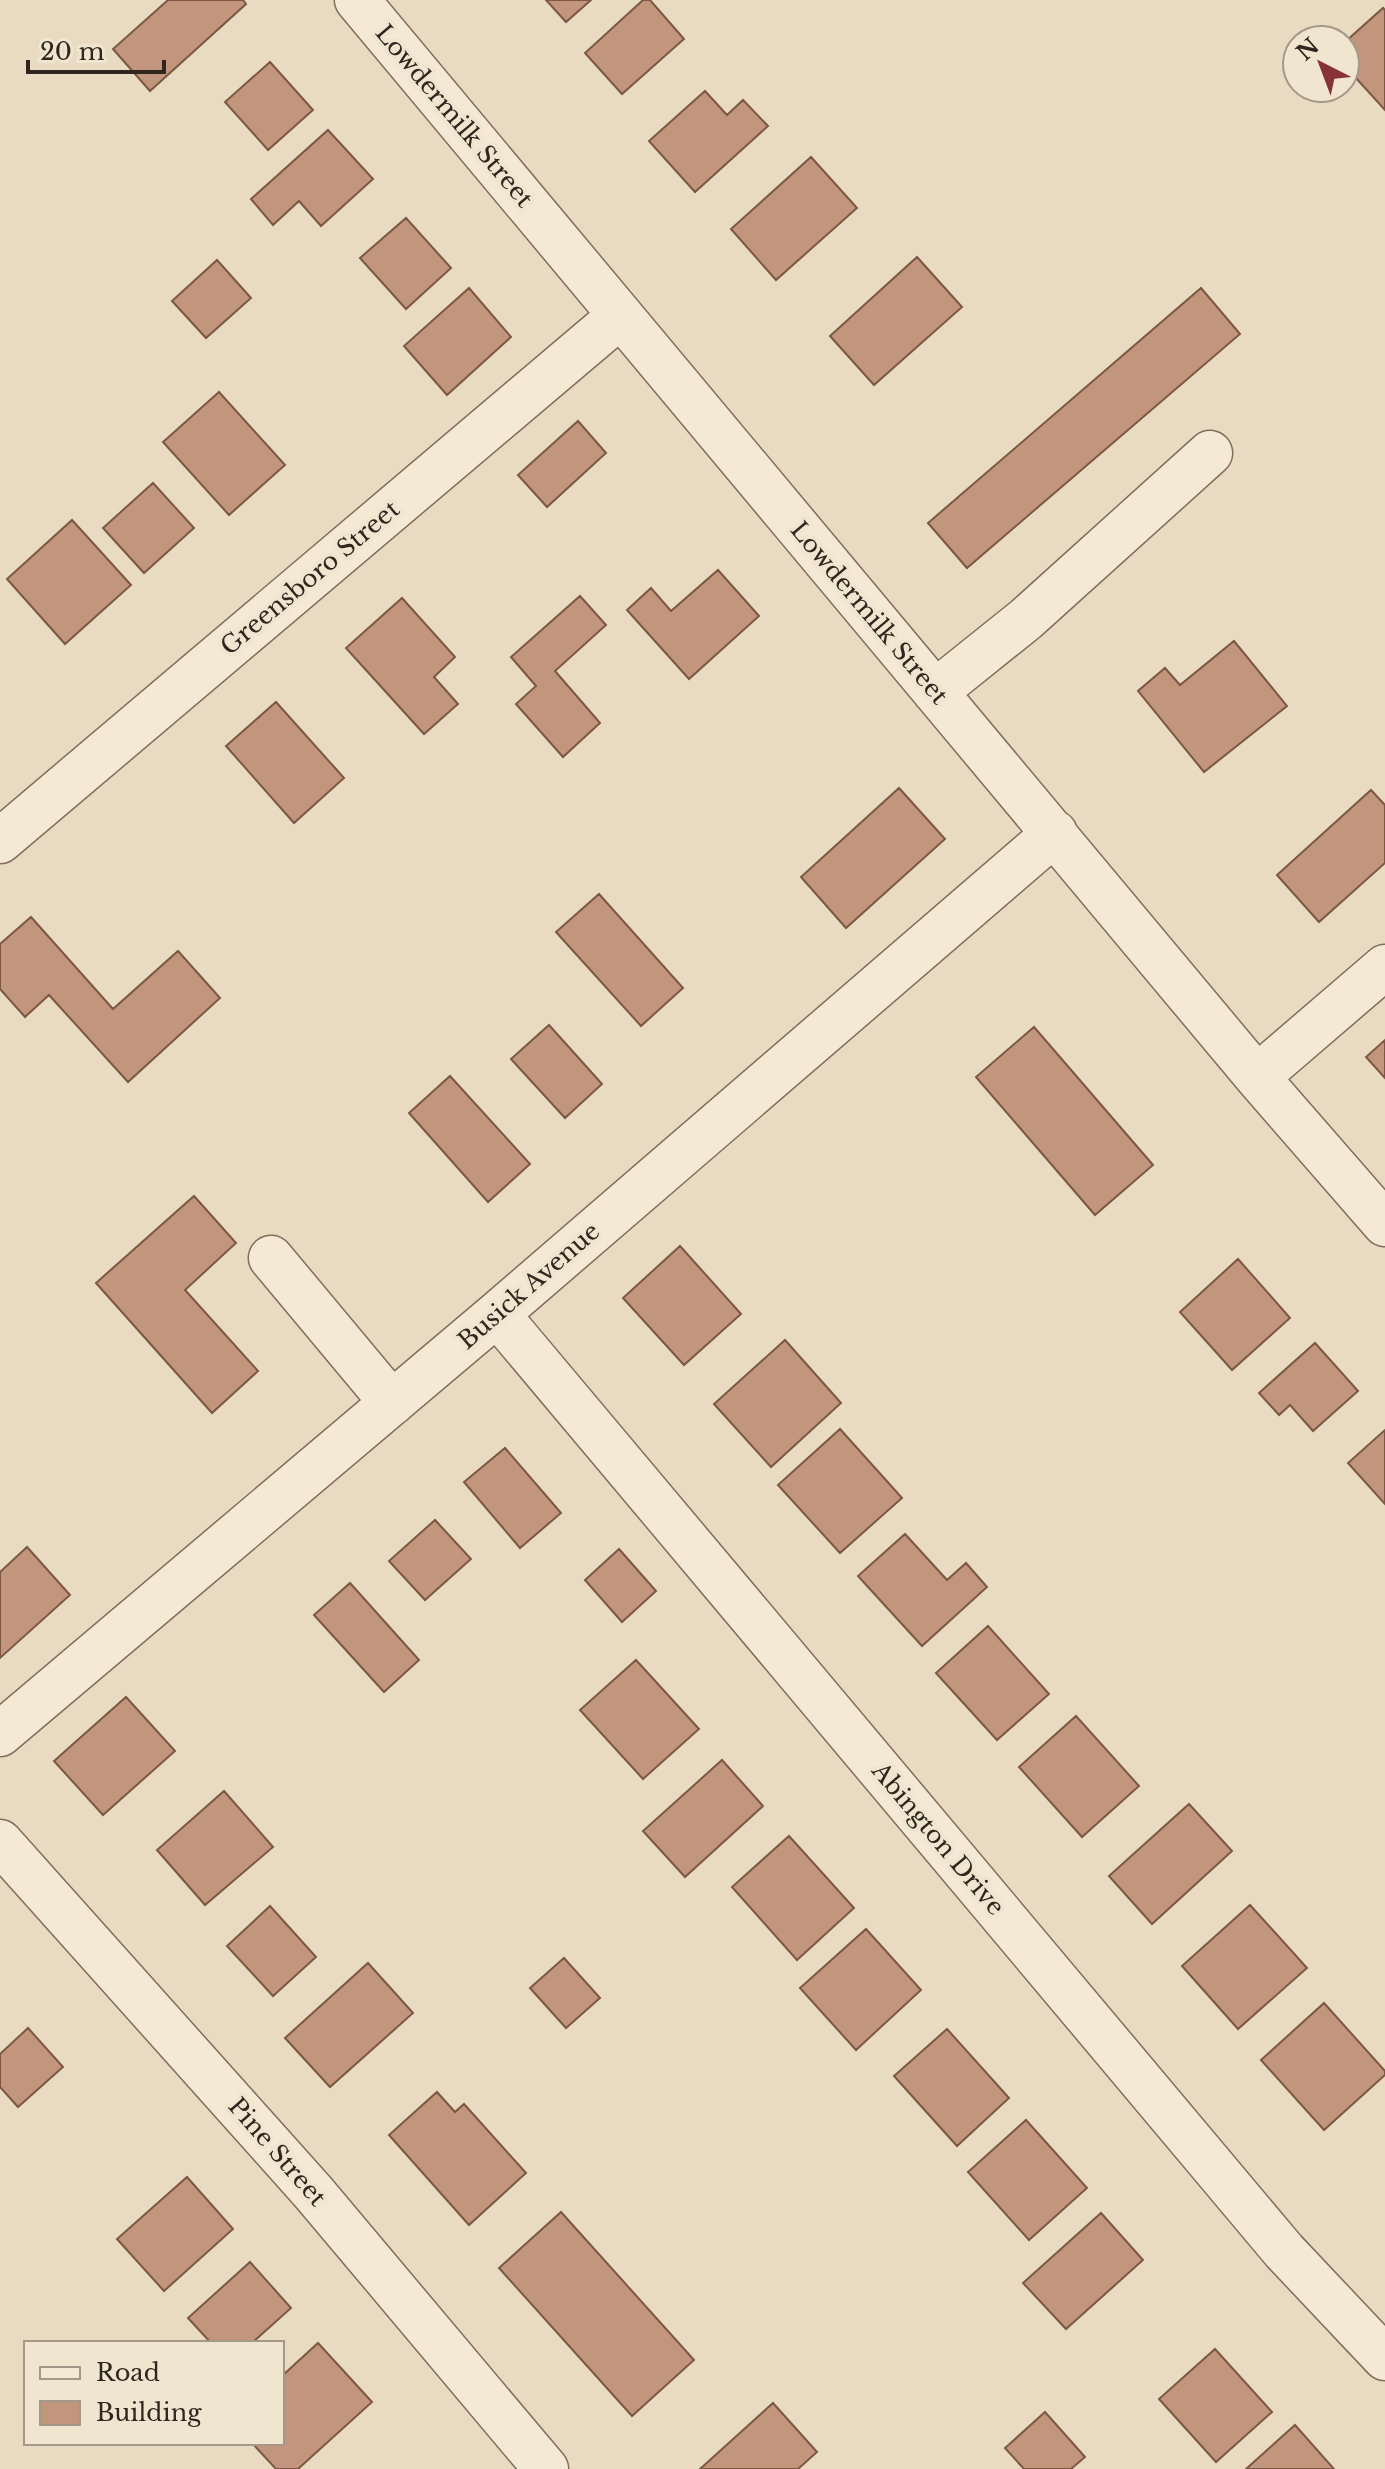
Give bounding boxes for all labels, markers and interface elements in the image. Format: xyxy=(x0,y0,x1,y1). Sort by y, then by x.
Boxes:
street label: Lowdermilk Street xyxy=(370,18,539,213)
scale bar xyxy=(28,24,164,74)
north arrow xyxy=(1281,24,1361,104)
text: N xyxy=(1291,32,1325,66)
text: 20 m xyxy=(40,37,105,66)
street label: Greensboro Street xyxy=(214,494,405,661)
street label: Lowdermilk Street xyxy=(785,515,954,710)
street label: Busick Avenue xyxy=(452,1216,605,1355)
street label: Abington Drive xyxy=(866,1756,1011,1921)
street label: Pine Street xyxy=(222,2092,332,2212)
legend xyxy=(24,2341,284,2445)
text: Road xyxy=(96,2358,160,2387)
text: Building xyxy=(96,2398,202,2427)

